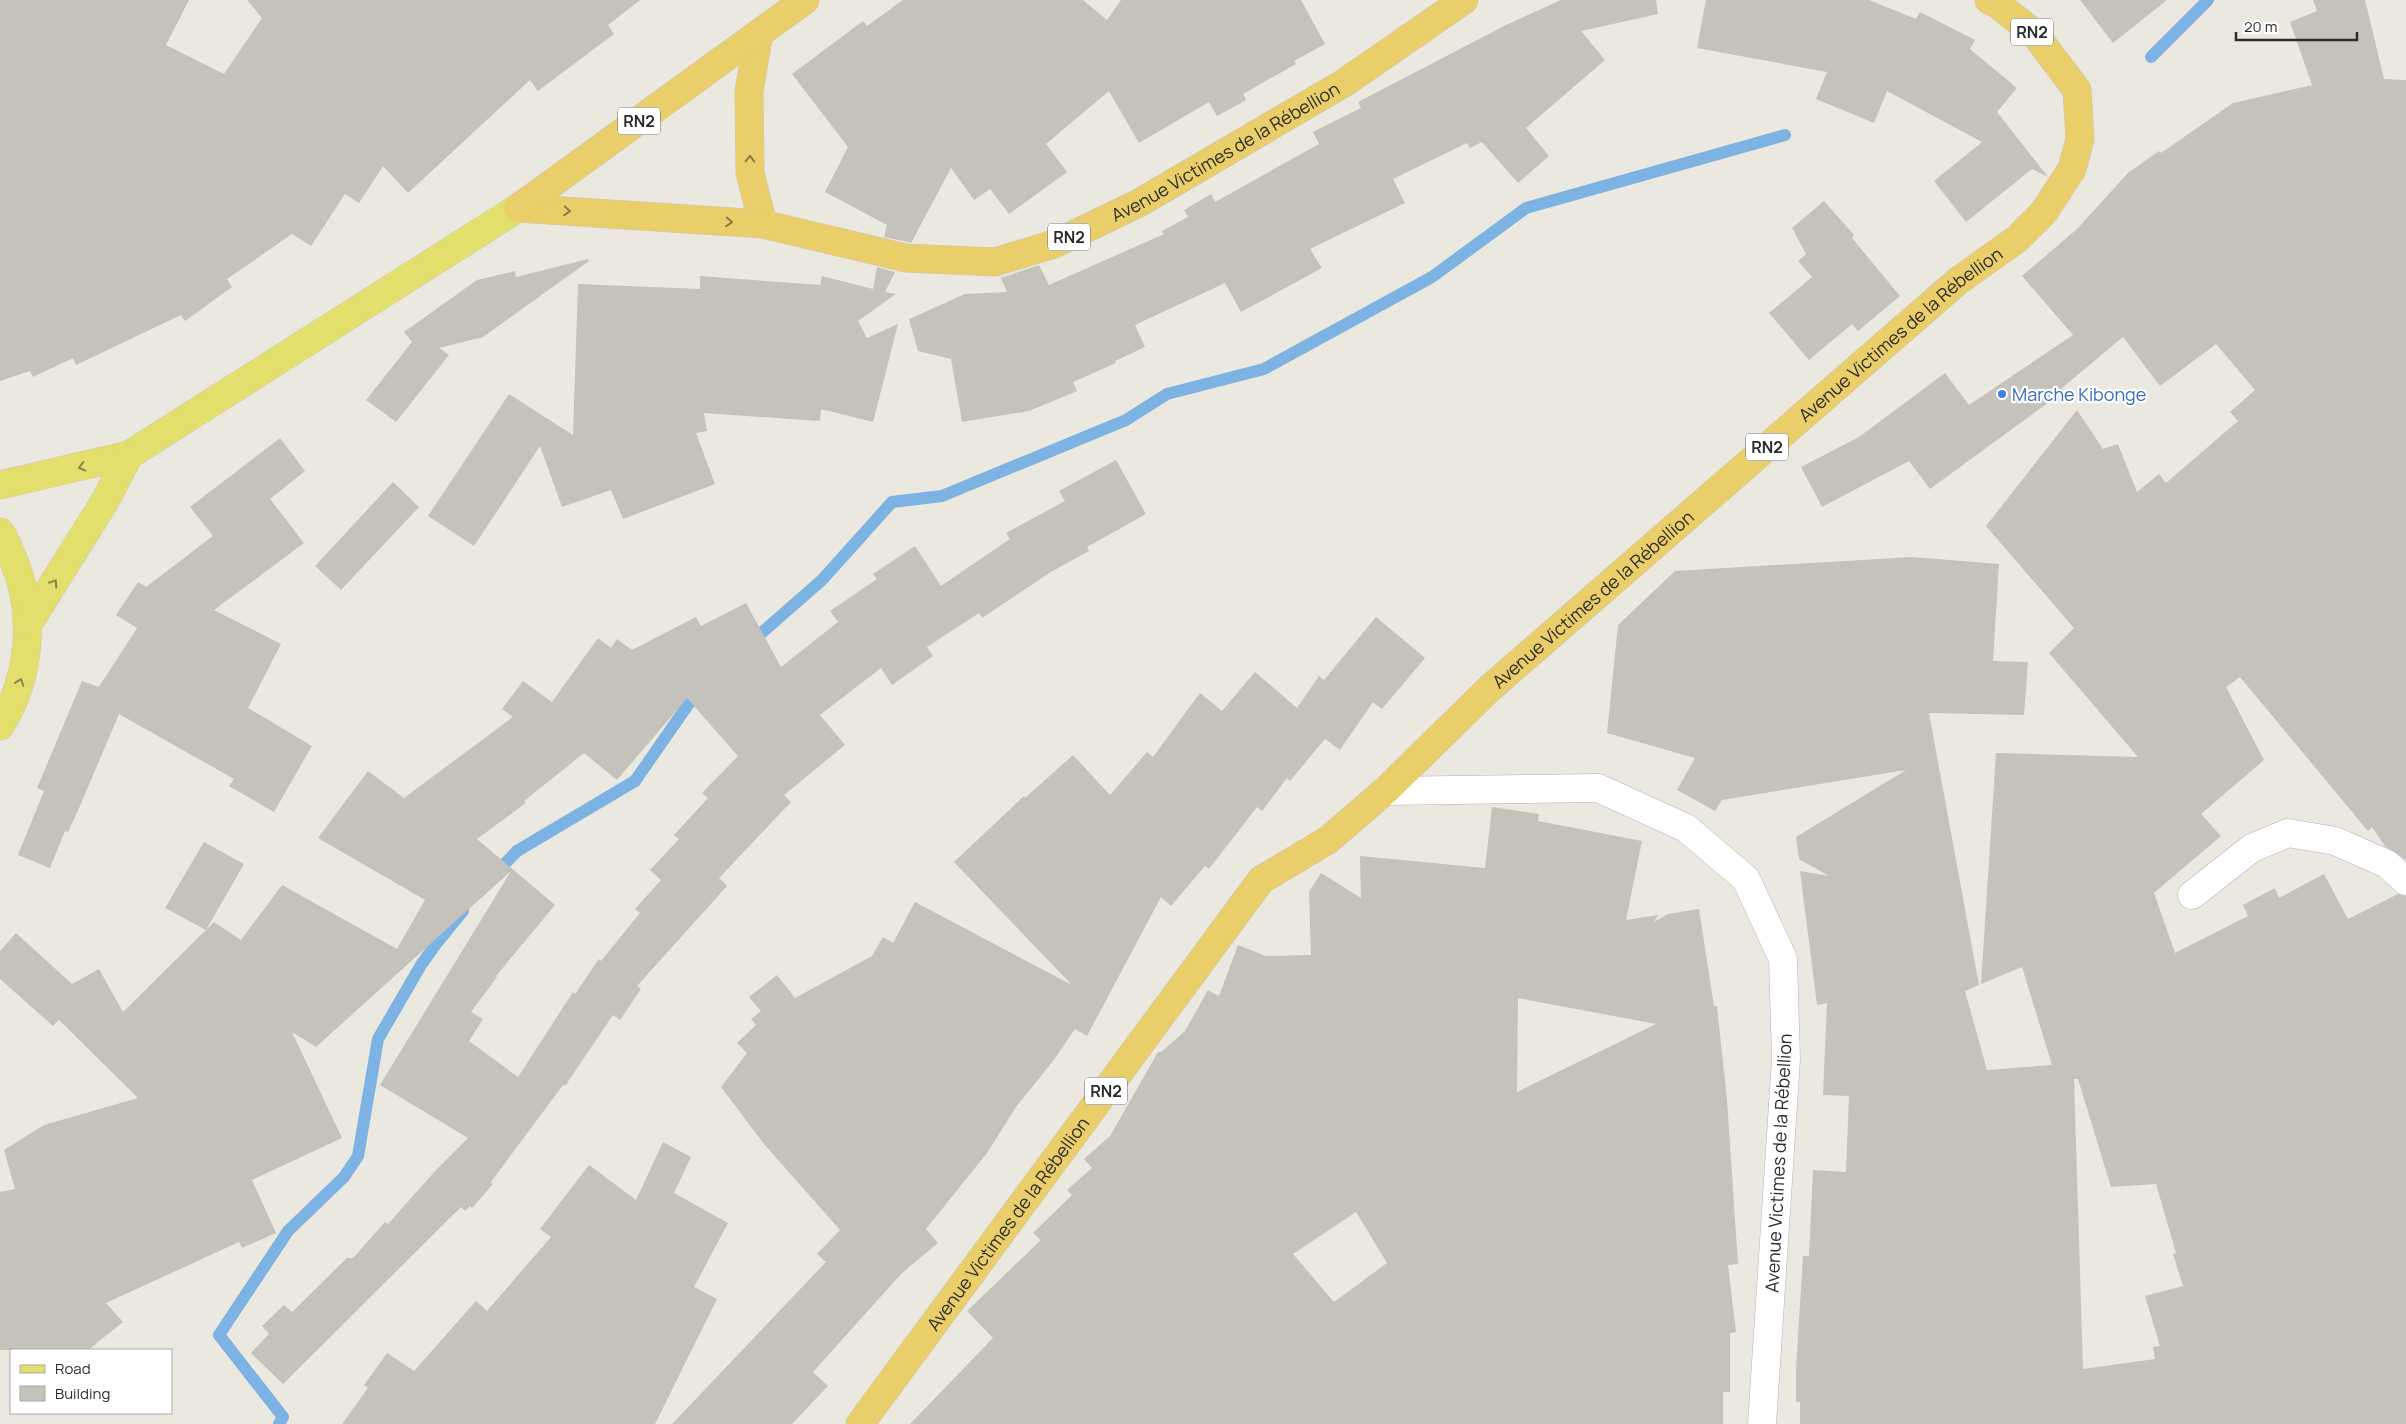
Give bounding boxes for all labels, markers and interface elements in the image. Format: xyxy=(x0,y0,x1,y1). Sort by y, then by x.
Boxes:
scale bar xyxy=(2236,10,2357,42)
text: 20 m xyxy=(2244,16,2277,37)
road number: RN2 xyxy=(2011,18,2053,46)
street label: Avenue Victimes de la Rébellion xyxy=(1107,76,1344,227)
road number: RN2 xyxy=(618,108,660,134)
one-way arrow xyxy=(745,155,755,162)
one-way arrow xyxy=(563,206,571,217)
one-way arrow xyxy=(725,216,733,227)
road number: RN2 xyxy=(1048,223,1090,250)
street label: Avenue Victimes de la Rébellion xyxy=(1793,241,2007,427)
place label: Marche Kibonge xyxy=(2012,382,2146,406)
marker: Marche Kibonge xyxy=(1996,388,2008,400)
road number: RN2 xyxy=(1746,434,1788,461)
one-way arrow xyxy=(77,461,86,472)
street label: Avenue Victimes de la Rébellion xyxy=(1487,505,1699,693)
one-way arrow xyxy=(48,580,58,589)
one-way arrow xyxy=(14,678,24,687)
street label: Avenue Victimes de la Rébellion xyxy=(1759,1033,1797,1293)
road number: RN2 xyxy=(1085,1078,1127,1104)
street label: Avenue Victimes de la Rébellion xyxy=(921,1112,1095,1335)
legend xyxy=(10,1349,172,1414)
text: Road xyxy=(55,1358,91,1379)
text: Building xyxy=(55,1383,110,1404)

